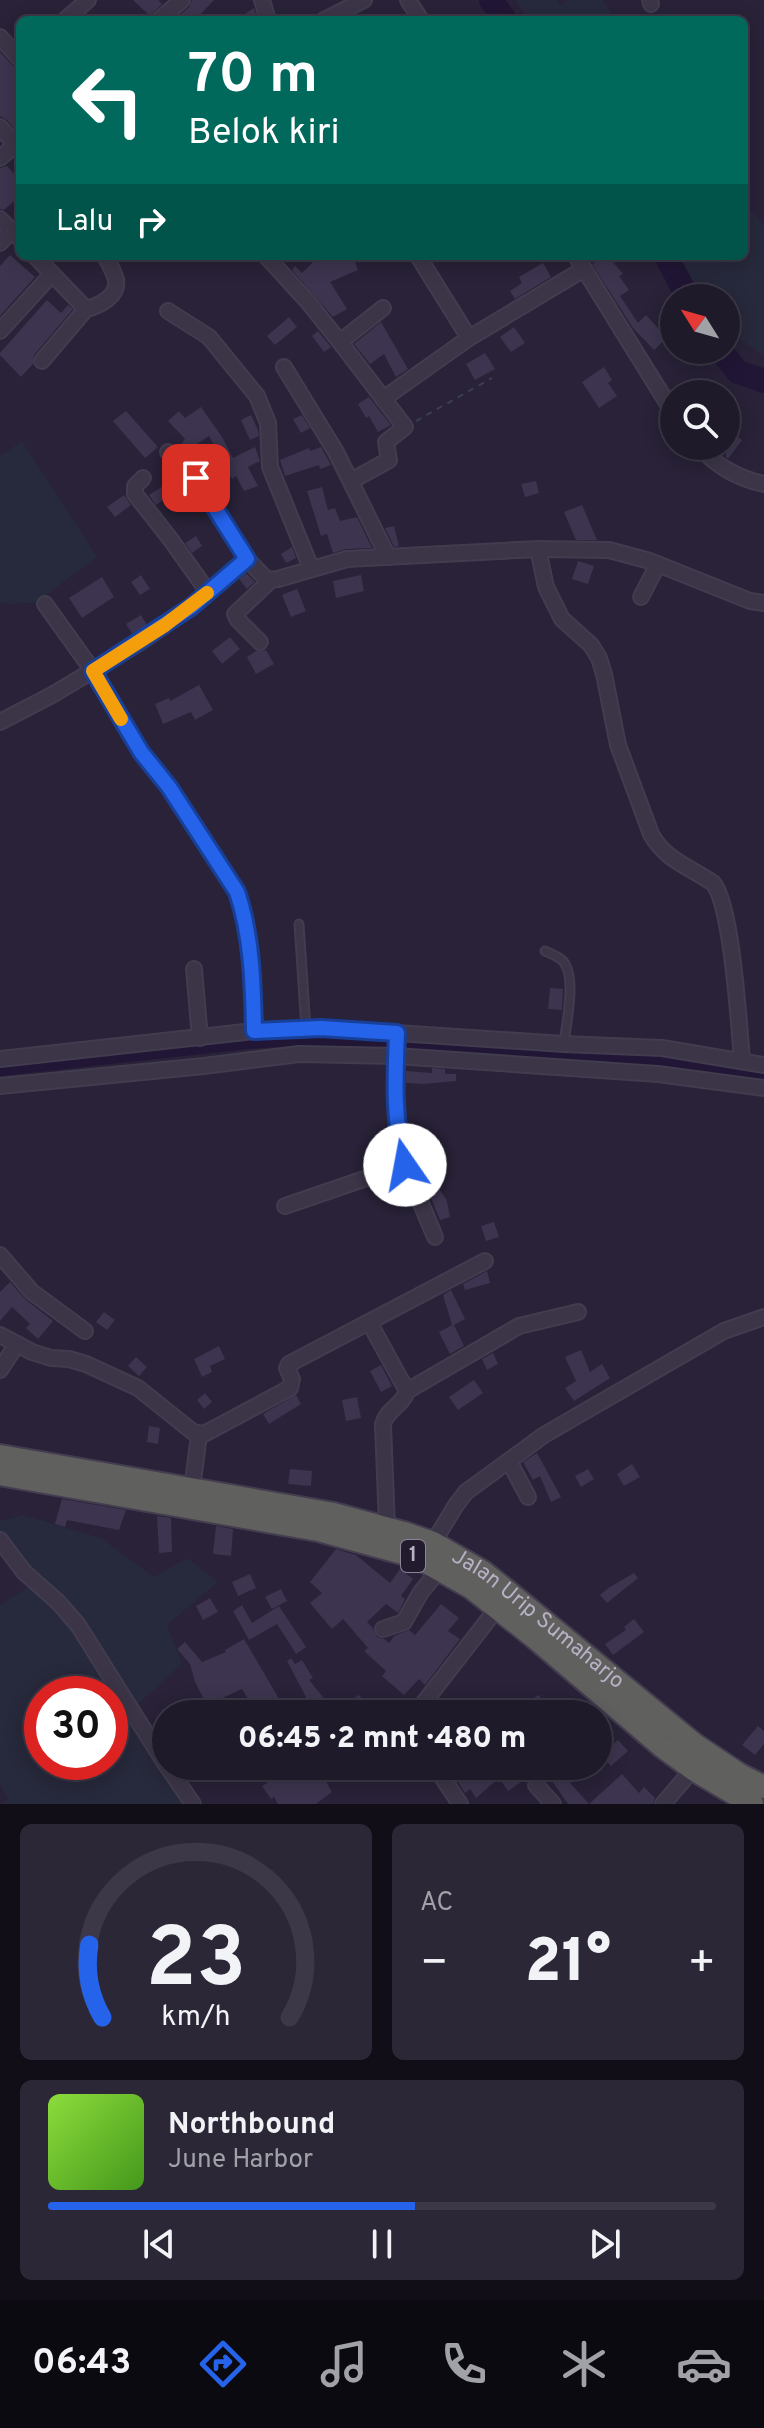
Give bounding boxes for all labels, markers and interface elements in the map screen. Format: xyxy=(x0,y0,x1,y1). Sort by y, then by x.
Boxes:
text: 70 m xyxy=(188,42,318,112)
icon: left xyxy=(56,48,160,152)
text: Belok kiri xyxy=(188,111,340,157)
icon: right xyxy=(129,200,173,244)
text: Lalu xyxy=(56,204,113,241)
north arrow xyxy=(660,284,740,364)
map controls xyxy=(660,284,740,460)
button: search xyxy=(660,380,740,460)
pin xyxy=(162,444,230,512)
icon: arrive xyxy=(174,456,218,500)
position arrow xyxy=(363,1123,447,1207)
road number: 1 xyxy=(401,1540,425,1572)
street label: Jalan Urip Sumaharjo xyxy=(447,1543,630,1695)
speed limit sign: 30 xyxy=(24,1676,128,1780)
text: 06:45 · 2 mnt · 480 m xyxy=(238,1721,526,1758)
text: AC xyxy=(420,1887,453,1920)
text: 23 xyxy=(146,1911,246,2016)
text: 21° xyxy=(525,1927,611,2003)
text: − xyxy=(420,1937,448,1993)
text: + xyxy=(688,1937,716,1993)
text: km/h xyxy=(161,2000,231,2036)
text: Northbound xyxy=(168,2107,335,2144)
text: June Harbor xyxy=(168,2144,313,2177)
icon: previous xyxy=(137,2222,181,2266)
icon: pause xyxy=(360,2222,404,2266)
icon: next xyxy=(583,2222,627,2266)
icon: directions xyxy=(195,2336,251,2392)
icon: music xyxy=(316,2336,372,2392)
icon: phone xyxy=(436,2336,492,2392)
icon: climate xyxy=(556,2336,612,2392)
icon: car xyxy=(676,2336,732,2392)
text: 06:43 xyxy=(32,2341,131,2387)

